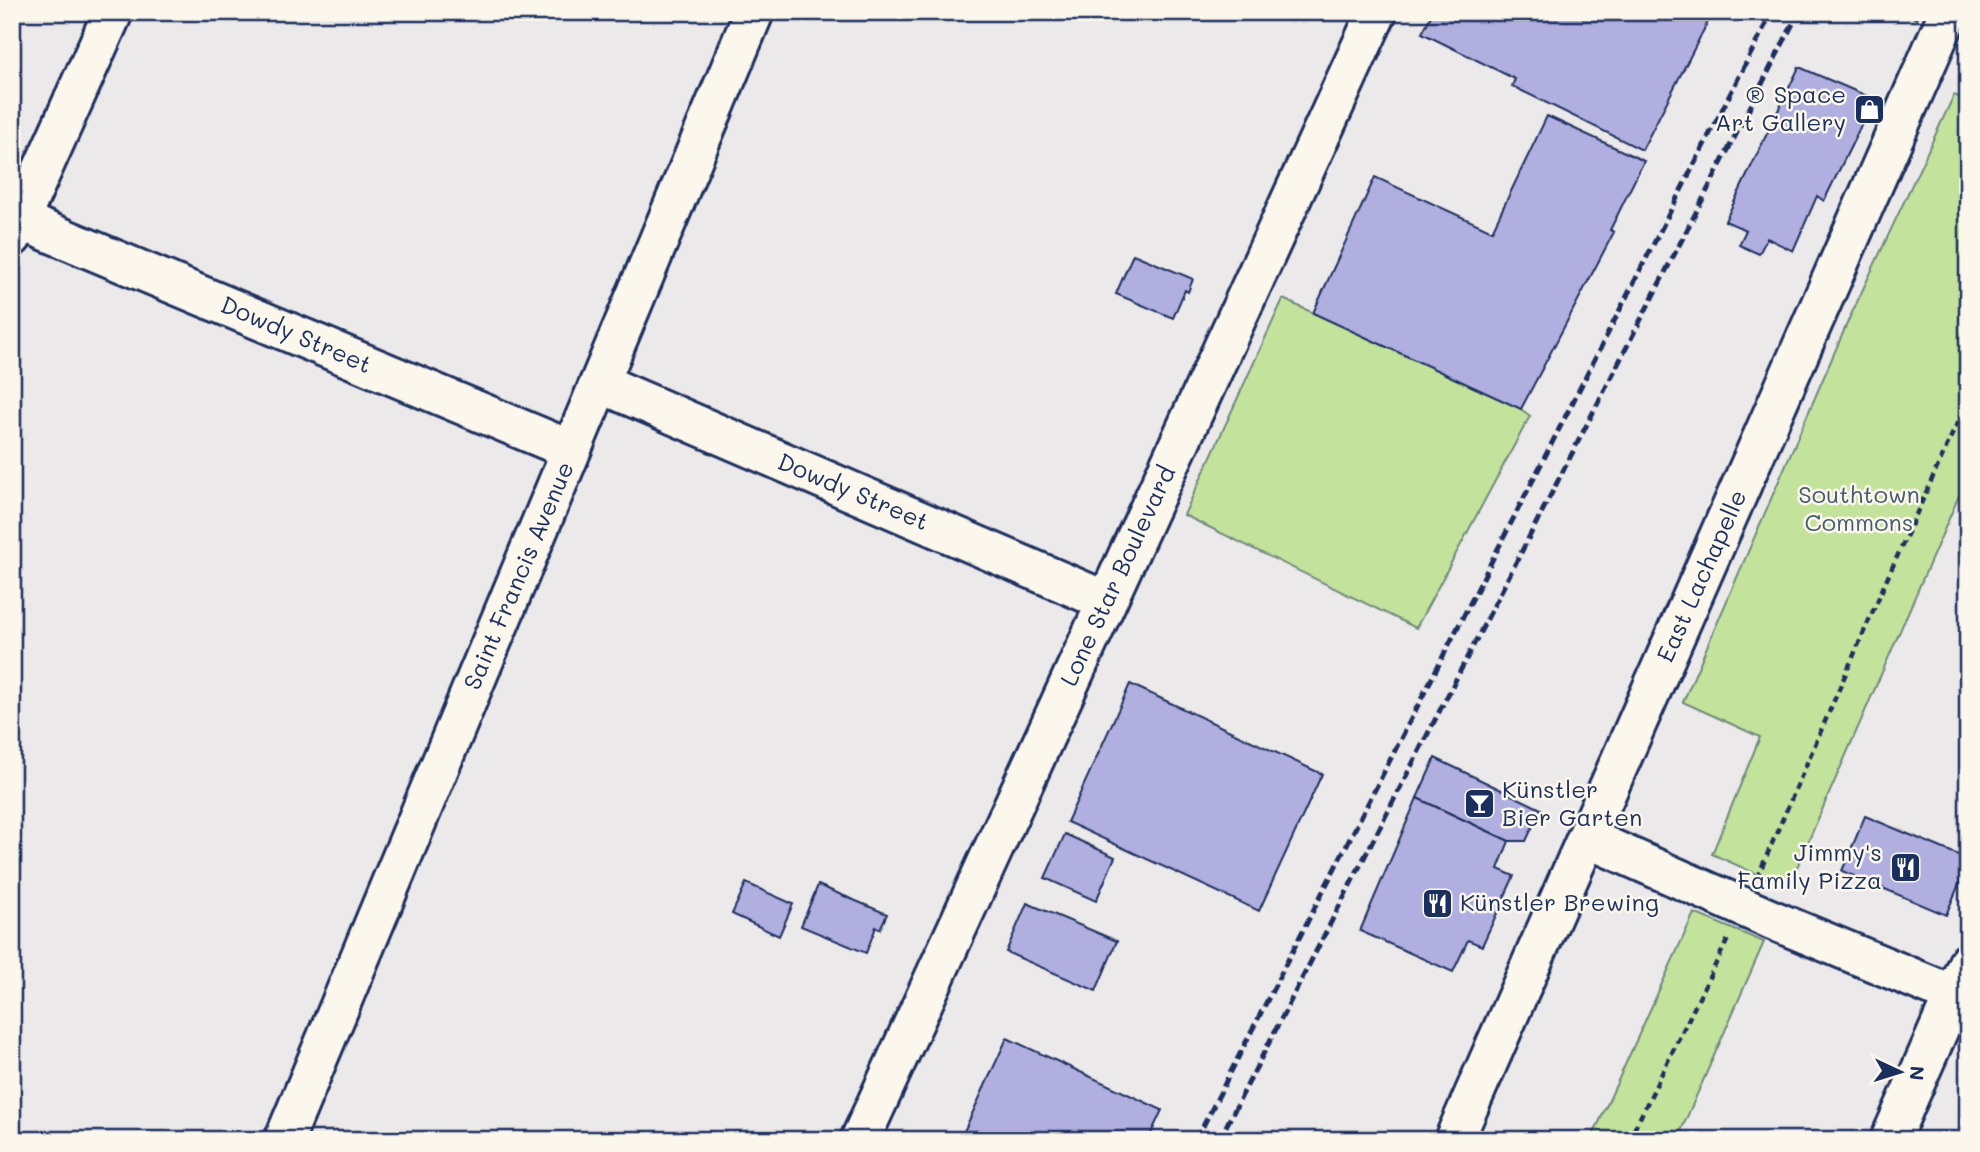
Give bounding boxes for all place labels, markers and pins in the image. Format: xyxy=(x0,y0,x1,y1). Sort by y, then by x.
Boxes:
place label: ® Space Art Gallery xyxy=(1715,78,1846,137)
shop icon: ® Space Art Gallery xyxy=(1852,92,1886,126)
place label: Künstler Bier Garten xyxy=(1502,773,1642,832)
bar icon: Künstler Bier Garten xyxy=(1462,787,1496,821)
place label: Jimmy's Family Pizza xyxy=(1737,836,1882,895)
restaurant icon: Jimmy's Family Pizza xyxy=(1888,850,1922,884)
restaurant icon: Künstler Brewing xyxy=(1420,886,1454,920)
place label: Künstler Brewing xyxy=(1460,886,1659,917)

